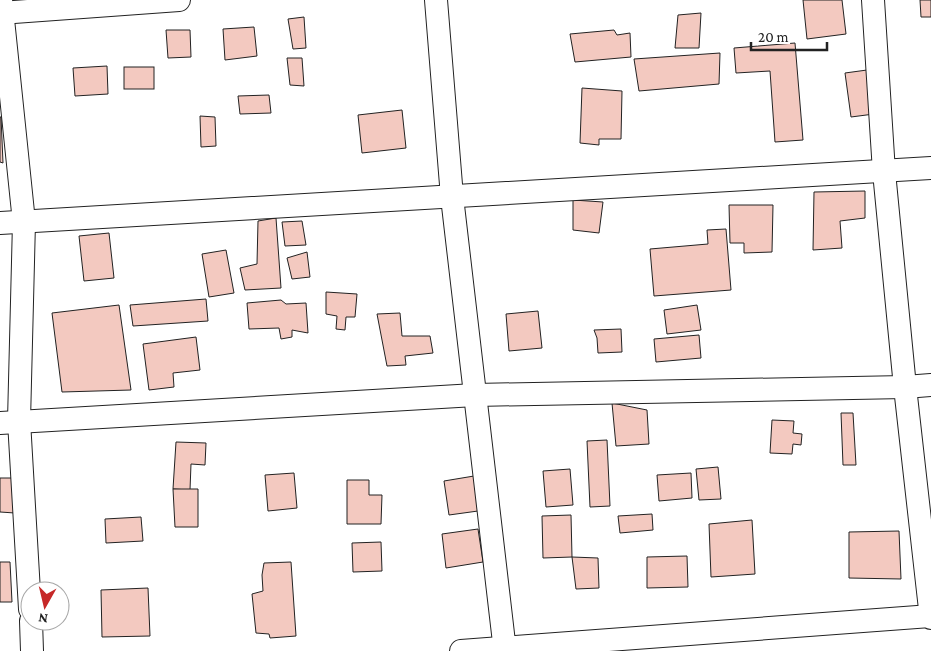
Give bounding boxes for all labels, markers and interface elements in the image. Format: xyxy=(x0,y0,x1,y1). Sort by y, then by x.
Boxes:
scale bar xyxy=(751,20,827,52)
text: 20 m xyxy=(758,29,789,45)
north arrow xyxy=(20,581,70,631)
text: N xyxy=(37,610,49,627)

